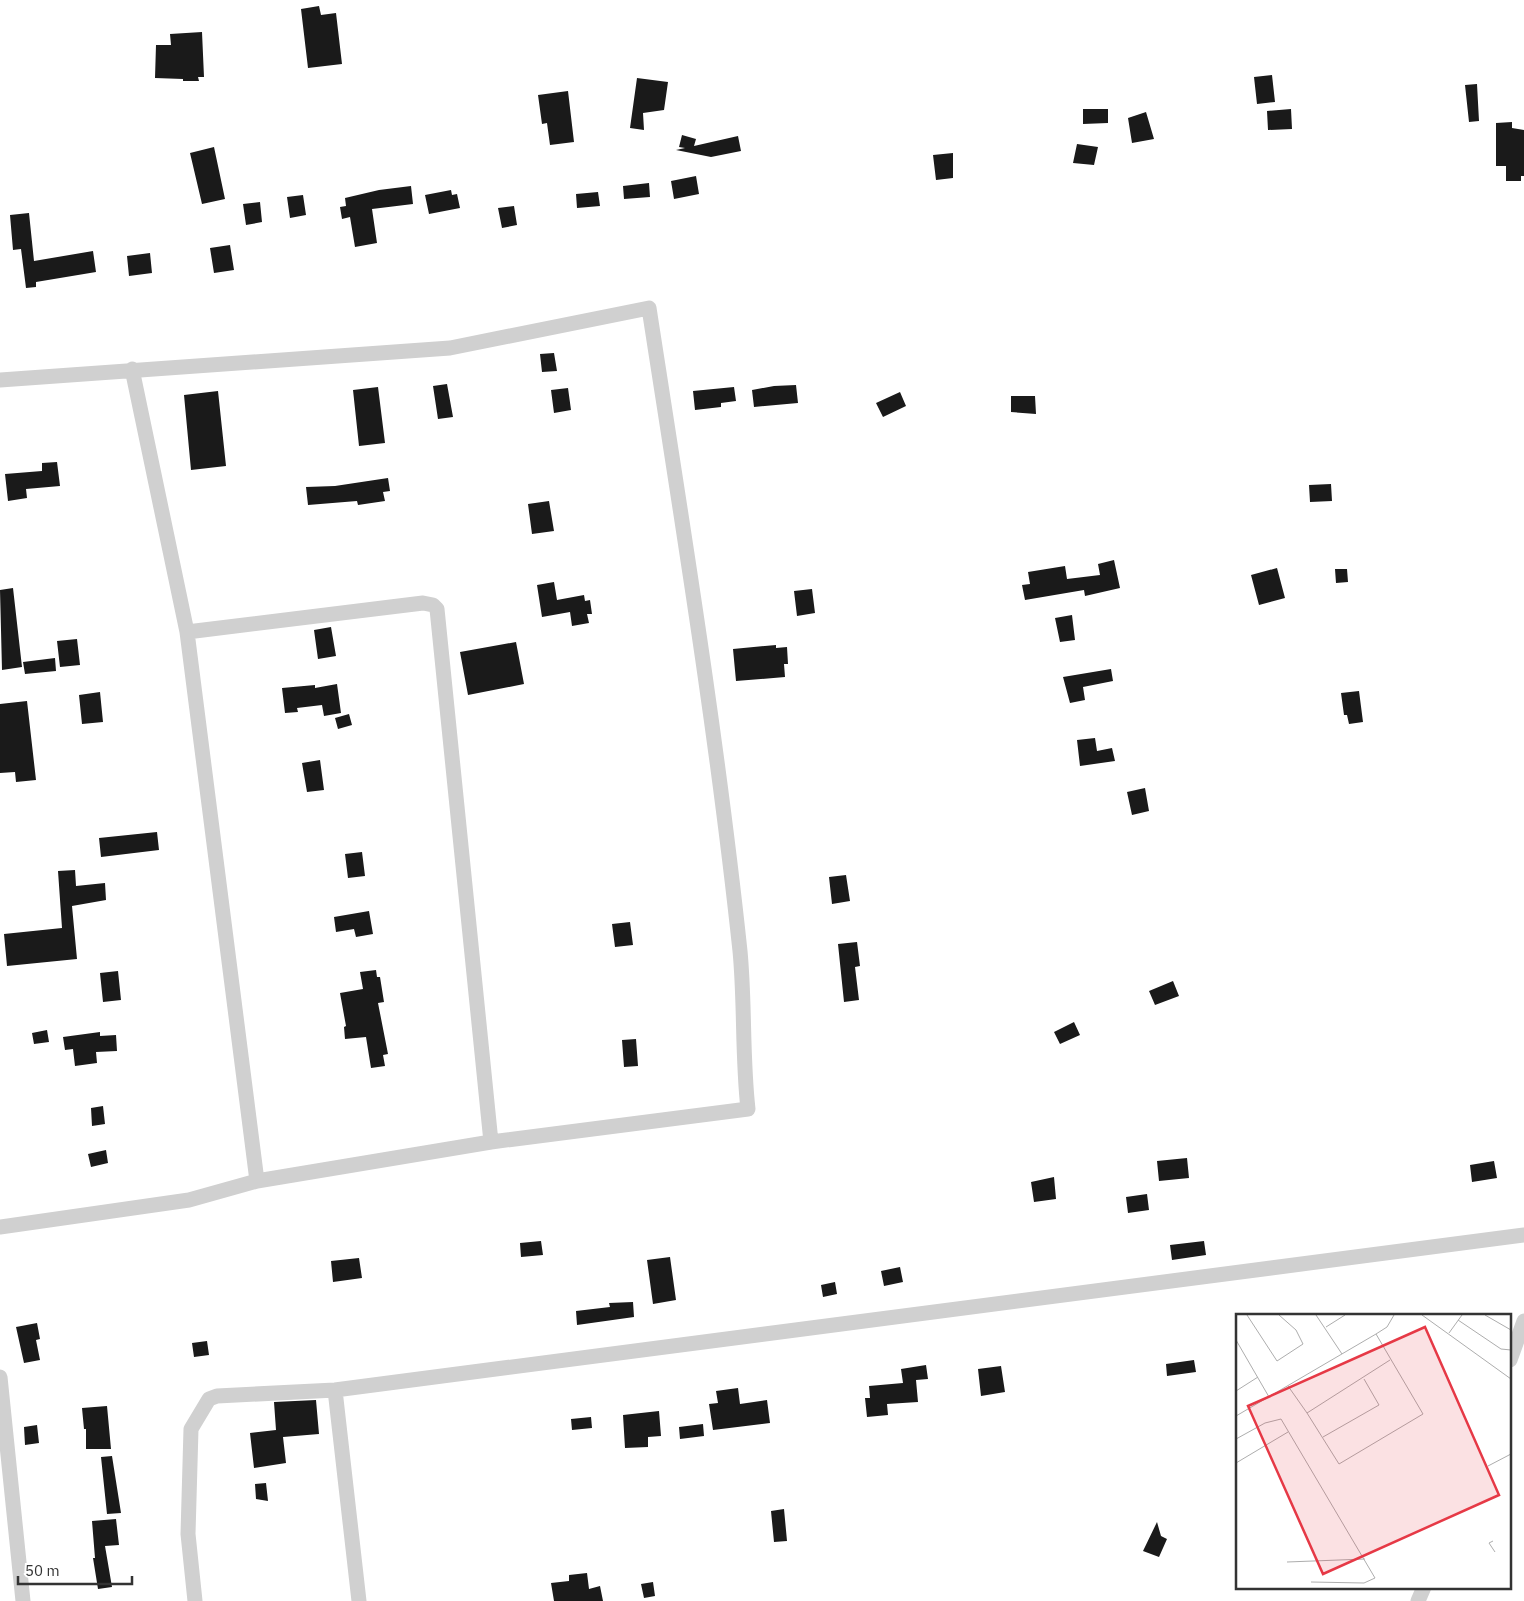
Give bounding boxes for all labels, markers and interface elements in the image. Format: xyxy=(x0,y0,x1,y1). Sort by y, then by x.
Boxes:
inset map xyxy=(1236,1314,1512,1588)
scale bar xyxy=(18,1554,131,1586)
text: 50 m xyxy=(25,1561,60,1580)

